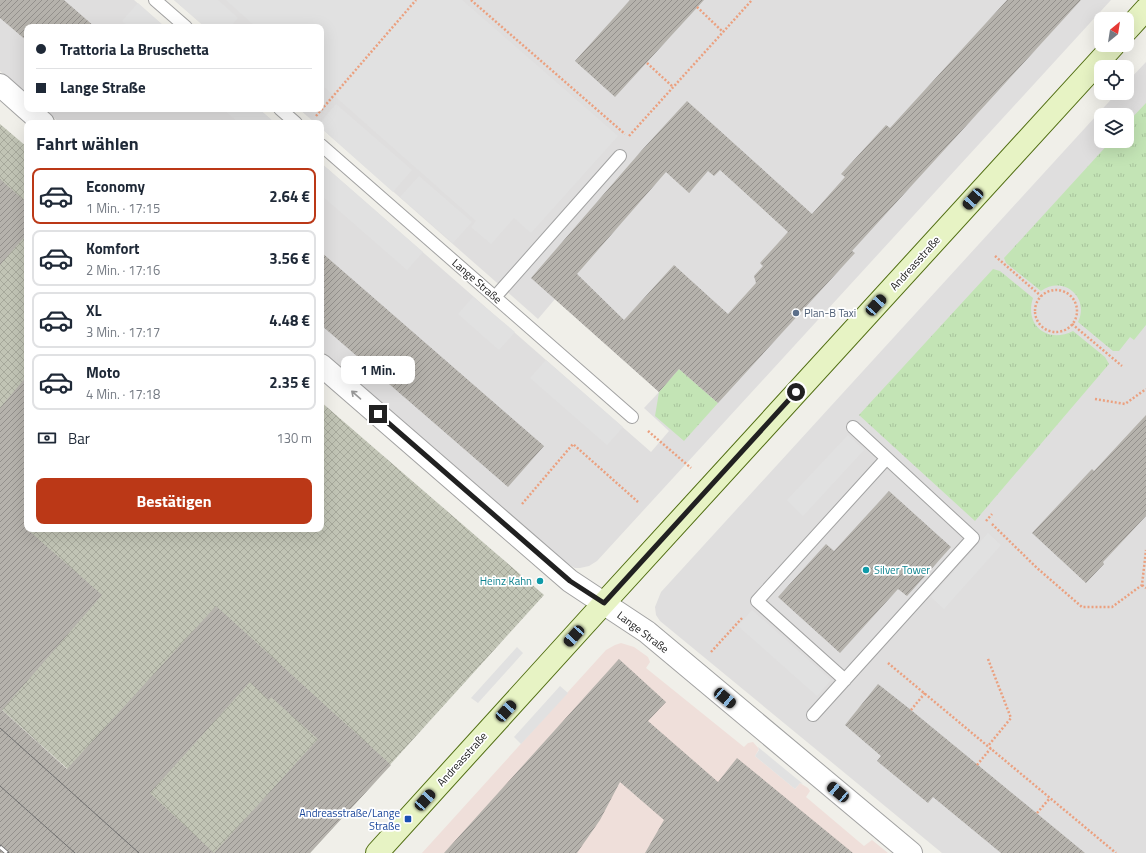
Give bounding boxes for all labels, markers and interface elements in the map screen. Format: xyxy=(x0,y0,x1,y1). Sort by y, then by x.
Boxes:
north arrow xyxy=(1094,12,1134,52)
map controls xyxy=(1094,12,1134,148)
text: Trattoria La Bruschetta xyxy=(60,38,209,61)
button: locate xyxy=(1094,60,1134,100)
text: Lange Straße xyxy=(60,76,146,99)
button: layers xyxy=(1094,108,1134,148)
text: Fahrt wählen xyxy=(36,130,139,157)
text: Economy xyxy=(86,175,145,198)
icon: car xyxy=(38,178,74,214)
text: 2.64 € xyxy=(269,185,310,208)
car xyxy=(961,186,985,212)
text: 1 Min. · 17:15 xyxy=(86,198,160,218)
street label: Andreasstraße xyxy=(886,232,944,294)
text: Komfort xyxy=(86,237,140,260)
icon: car xyxy=(38,240,74,276)
text: 3.56 € xyxy=(269,247,310,270)
street label: Lange Straße xyxy=(449,255,506,307)
text: 2 Min. · 17:16 xyxy=(86,260,160,280)
car xyxy=(864,292,888,318)
text: XL xyxy=(86,299,102,322)
icon: car xyxy=(38,302,74,338)
place label: Plan-B Taxi xyxy=(804,305,856,321)
marker: Plan-B Taxi xyxy=(791,308,801,318)
text: 4.48 € xyxy=(269,309,310,332)
text: 3 Min. · 17:17 xyxy=(86,322,160,342)
callout: 1 Min. xyxy=(341,356,415,384)
text: 1 Min. xyxy=(360,360,396,380)
text: Moto xyxy=(86,361,120,384)
icon: car xyxy=(38,364,74,400)
text: 2.35 € xyxy=(269,371,310,394)
route start xyxy=(787,383,805,401)
text: 4 Min. · 17:18 xyxy=(86,384,160,404)
one-way arrow xyxy=(351,390,361,400)
route end xyxy=(369,405,387,423)
icon: cash xyxy=(36,427,58,449)
text: Bar xyxy=(68,427,90,450)
text: 130 m xyxy=(276,428,312,448)
button: Bestätigen xyxy=(36,478,312,524)
place label: Silver Tower xyxy=(874,562,930,578)
marker: Silver Tower xyxy=(861,565,871,575)
place label: Heinz Kahn xyxy=(480,573,532,589)
marker: Heinz Kahn xyxy=(535,576,545,586)
street label: Lange Straße xyxy=(614,607,673,657)
car xyxy=(562,623,586,649)
car xyxy=(712,686,738,710)
car xyxy=(494,698,518,724)
street label: Andreasstraße xyxy=(433,728,491,790)
car xyxy=(825,780,851,804)
car xyxy=(413,787,437,813)
place label: Andreasstraße/Lange Straße xyxy=(299,805,400,834)
marker: Andreasstraße/Lange Straße xyxy=(403,814,413,824)

